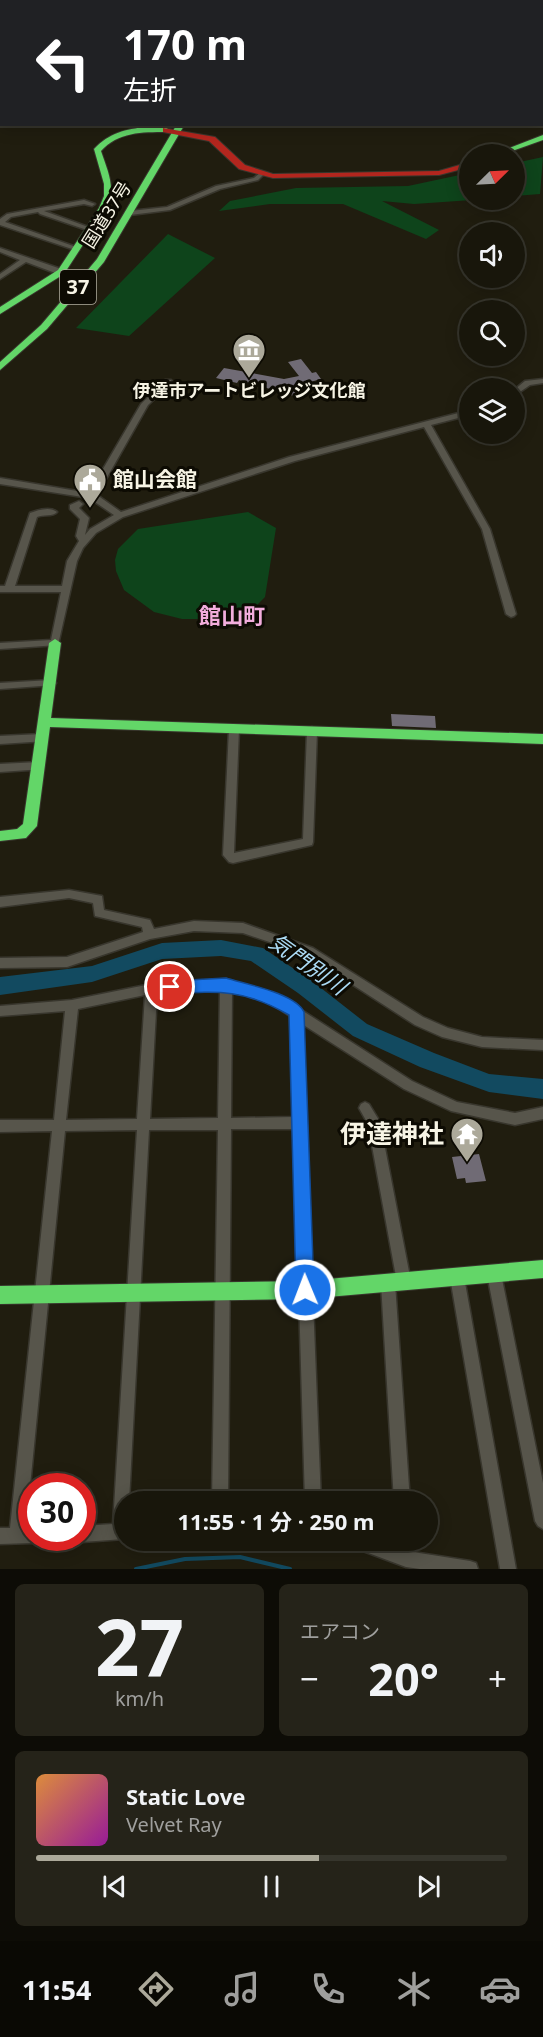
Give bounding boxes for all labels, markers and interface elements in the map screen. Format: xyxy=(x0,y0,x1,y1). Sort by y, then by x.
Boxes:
text: 170 m xyxy=(123,15,247,72)
icon: left xyxy=(24,24,102,102)
text: 左折 xyxy=(123,71,177,108)
north arrow xyxy=(459,144,525,210)
map controls xyxy=(459,144,525,444)
street label: 国道37号 xyxy=(76,176,136,252)
button: sound xyxy=(459,222,525,288)
road number: 37 xyxy=(60,270,96,304)
button: search xyxy=(459,300,525,366)
museum icon: 伊達市アートビレッジ文化館 xyxy=(231,332,267,379)
place label: 伊達市アートビレッジ文化館 xyxy=(133,378,365,402)
button: layers xyxy=(459,378,525,444)
public building icon: 館山会館 xyxy=(72,462,108,509)
place label: 館山会館 xyxy=(113,465,197,493)
district label: 館山町 xyxy=(199,600,265,630)
water label: 気門別川 xyxy=(264,926,355,1002)
pin xyxy=(144,961,195,1012)
icon: arrive xyxy=(153,970,186,1003)
place label: 伊達神社 xyxy=(340,1115,444,1151)
temple icon: 伊達神社 xyxy=(449,1116,485,1163)
position arrow xyxy=(273,1258,337,1322)
speed limit sign: 30 xyxy=(18,1473,96,1551)
text: 11:55 · 1 分 · 250 m xyxy=(178,1506,375,1536)
text: 27 xyxy=(95,1593,184,1699)
text: エアコン xyxy=(300,1618,380,1645)
text: 20° xyxy=(368,1648,439,1709)
text: − xyxy=(300,1656,319,1701)
text: + xyxy=(488,1656,507,1701)
text: km/h xyxy=(115,1685,164,1712)
text: Static Love xyxy=(126,1781,245,1811)
text: Velvet Ray xyxy=(126,1811,222,1838)
icon: previous xyxy=(98,1870,131,1903)
icon: pause xyxy=(255,1870,288,1903)
icon: next xyxy=(412,1870,445,1903)
icon: directions xyxy=(135,1968,177,2010)
icon: music xyxy=(221,1968,263,2010)
icon: phone xyxy=(307,1968,349,2010)
icon: climate xyxy=(393,1968,435,2010)
icon: car xyxy=(479,1968,521,2010)
text: 11:54 xyxy=(22,1971,91,2008)

